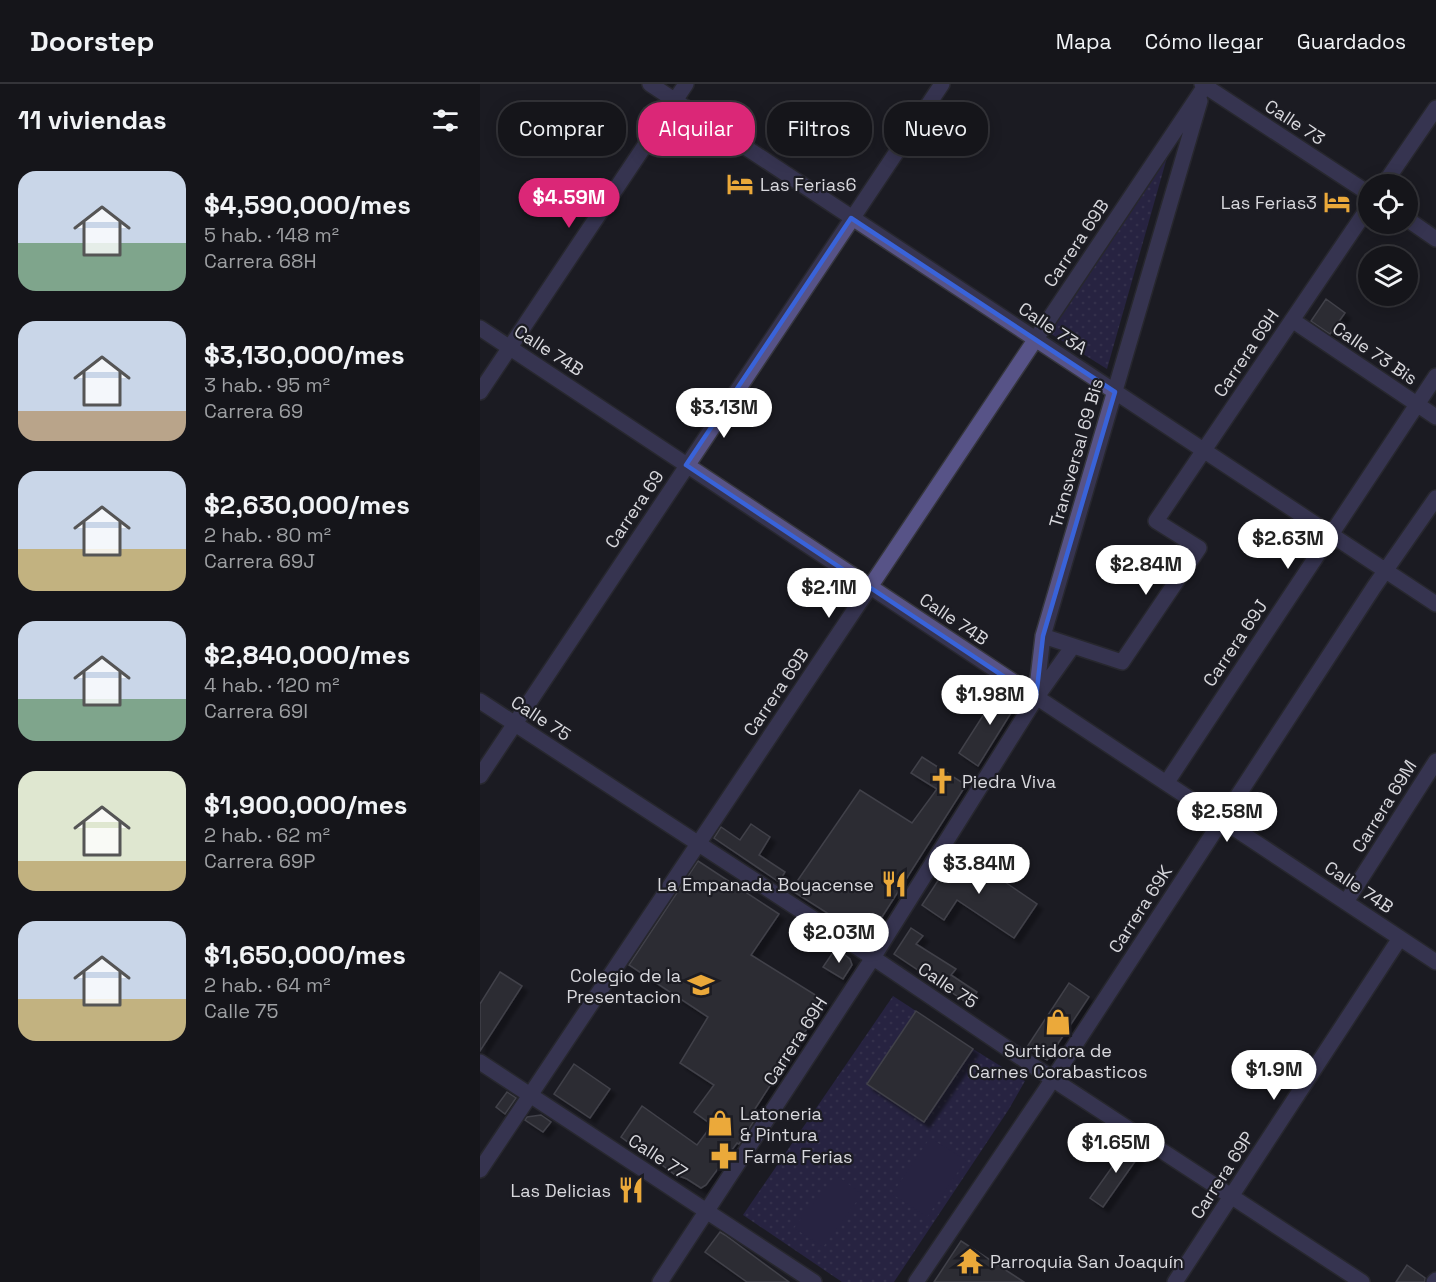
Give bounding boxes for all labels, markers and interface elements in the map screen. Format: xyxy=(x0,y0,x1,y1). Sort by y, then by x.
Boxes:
text: Doorstep xyxy=(30,23,154,59)
text: Mapa xyxy=(1056,28,1112,55)
text: Cómo llegar xyxy=(1145,28,1264,55)
text: Guardados xyxy=(1297,28,1406,55)
street label: Calle 73 xyxy=(1261,94,1329,150)
chip: Comprar xyxy=(498,102,626,156)
chip: Alquilar xyxy=(638,102,755,156)
chip: Filtros xyxy=(767,102,872,156)
chip: Nuevo xyxy=(884,102,988,156)
text: 11 viviendas xyxy=(18,103,167,137)
icon: filters xyxy=(429,104,462,137)
hotel icon: Las Ferias6 xyxy=(725,169,755,199)
place label: Las Ferias6 xyxy=(760,173,856,196)
map controls xyxy=(1358,174,1418,306)
button: locate xyxy=(1358,174,1418,234)
pin: $4.59M xyxy=(520,178,618,229)
text: $4.59M xyxy=(533,184,605,210)
hotel icon: Las Ferias3 xyxy=(1322,187,1352,217)
text: $4,590,000/mes xyxy=(204,188,411,222)
place label: Las Ferias3 xyxy=(1221,191,1317,214)
icon: home xyxy=(66,195,138,267)
street label: Carrera 69B xyxy=(1038,195,1114,291)
text: 5 hab. · 148 m² xyxy=(204,222,339,248)
button: layers xyxy=(1358,246,1418,306)
text: Carrera 68H xyxy=(204,248,317,274)
street label: Calle 73A xyxy=(1014,297,1092,359)
street label: Carrera 69H xyxy=(1208,305,1284,401)
street label: Calle 73 Bis xyxy=(1328,316,1422,390)
street label: Calle 74B xyxy=(510,319,588,381)
text: $3,130,000/mes xyxy=(204,338,405,372)
icon: home xyxy=(66,345,138,417)
text: 3 hab. · 95 m² xyxy=(204,372,330,398)
street label: Transversal 69 Bis xyxy=(1044,376,1108,530)
pin: $3.13M xyxy=(675,388,773,439)
text: $3.13M xyxy=(690,394,758,420)
text: Carrera 69 xyxy=(204,398,303,424)
street label: Carrera 69 xyxy=(599,466,669,552)
text: $2,630,000/mes xyxy=(204,488,410,522)
icon: home xyxy=(66,495,138,567)
pin: $2.63M xyxy=(1239,519,1337,570)
text: 2 hab. · 80 m² xyxy=(204,522,331,548)
text: $2.63M xyxy=(1252,525,1324,551)
pin: $2.84M xyxy=(1097,545,1195,596)
text: Carrera 69J xyxy=(204,548,315,574)
text: $2.84M xyxy=(1110,551,1182,577)
pin: $2.1M xyxy=(787,568,871,619)
text: $2.1M xyxy=(801,574,857,600)
street label: Calle 74B xyxy=(915,588,993,650)
street label: Carrera 69J xyxy=(1198,595,1272,691)
text: $2,840,000/mes xyxy=(204,638,410,672)
street label: Carrera 69B xyxy=(738,644,814,740)
icon: home xyxy=(66,645,138,717)
text: 4 hab. · 120 m² xyxy=(204,672,339,698)
pin: $1.98M xyxy=(941,675,1039,726)
text: $1.98M xyxy=(955,681,1025,707)
street label: Calle 75 xyxy=(507,690,575,746)
text: Carrera 69I xyxy=(204,698,308,724)
street label: Carrera 69M xyxy=(1346,755,1422,857)
church icon: Piedra Viva xyxy=(927,766,957,796)
place label: Piedra Viva xyxy=(962,770,1056,793)
text: $1,900,000/mes xyxy=(204,788,407,822)
pin: $2.58M xyxy=(1178,792,1276,843)
icon: home xyxy=(66,795,138,867)
text: $2.58M xyxy=(1191,798,1263,824)
text: 2 hab. · 62 m² xyxy=(204,822,330,848)
pin: $3.84M xyxy=(930,844,1028,895)
text: Carrera 69P xyxy=(204,848,315,874)
text: $3.84M xyxy=(943,850,1015,876)
street label: Calle 74B xyxy=(1320,856,1398,918)
street label: Carrera 69K xyxy=(1103,861,1177,957)
restaurant icon: La Empanada Boyacense xyxy=(879,869,909,899)
place label: La Empanada Boyacense xyxy=(657,873,874,896)
pin: $2.03M xyxy=(790,913,888,964)
text: $2.03M xyxy=(803,919,875,945)
text: $1,650,000/mes xyxy=(204,938,406,972)
icon: home xyxy=(66,945,138,1017)
street label: Calle 75 xyxy=(914,957,982,1013)
place label: Colegio de la Presentacion xyxy=(566,964,681,1008)
school or university icon: Colegio de la Presentacion xyxy=(686,970,716,1000)
text: 2 hab. · 64 m² xyxy=(204,972,331,998)
street label: Carrera 69H xyxy=(758,992,832,1090)
text: Calle 75 xyxy=(204,998,278,1024)
shop icon: Surtidora de Carnes Corabasticos xyxy=(1043,1007,1073,1037)
place label: Surtidora de Carnes Corabasticos xyxy=(968,1039,1148,1083)
pin: $1.9M xyxy=(1232,1050,1316,1101)
text: $1.9M xyxy=(1245,1056,1303,1082)
place label: Latoneria & Pintura xyxy=(740,1102,822,1146)
shop icon: Latoneria & Pintura xyxy=(705,1108,735,1138)
pin: $1.65M xyxy=(1067,1123,1165,1174)
street label: Carrera 69P xyxy=(1185,1127,1259,1223)
street label: Calle 77 xyxy=(624,1128,692,1184)
text: $1.65M xyxy=(1082,1129,1150,1155)
pharmacy icon: Farma Ferias xyxy=(709,1141,739,1171)
place label: Farma Ferias xyxy=(744,1145,852,1168)
restaurant icon: Las Delicias xyxy=(616,1175,646,1205)
place label: Las Delicias xyxy=(510,1179,611,1202)
temple icon: Parroquia San Joaquín xyxy=(955,1246,985,1276)
place label: Parroquia San Joaquín xyxy=(990,1250,1184,1273)

